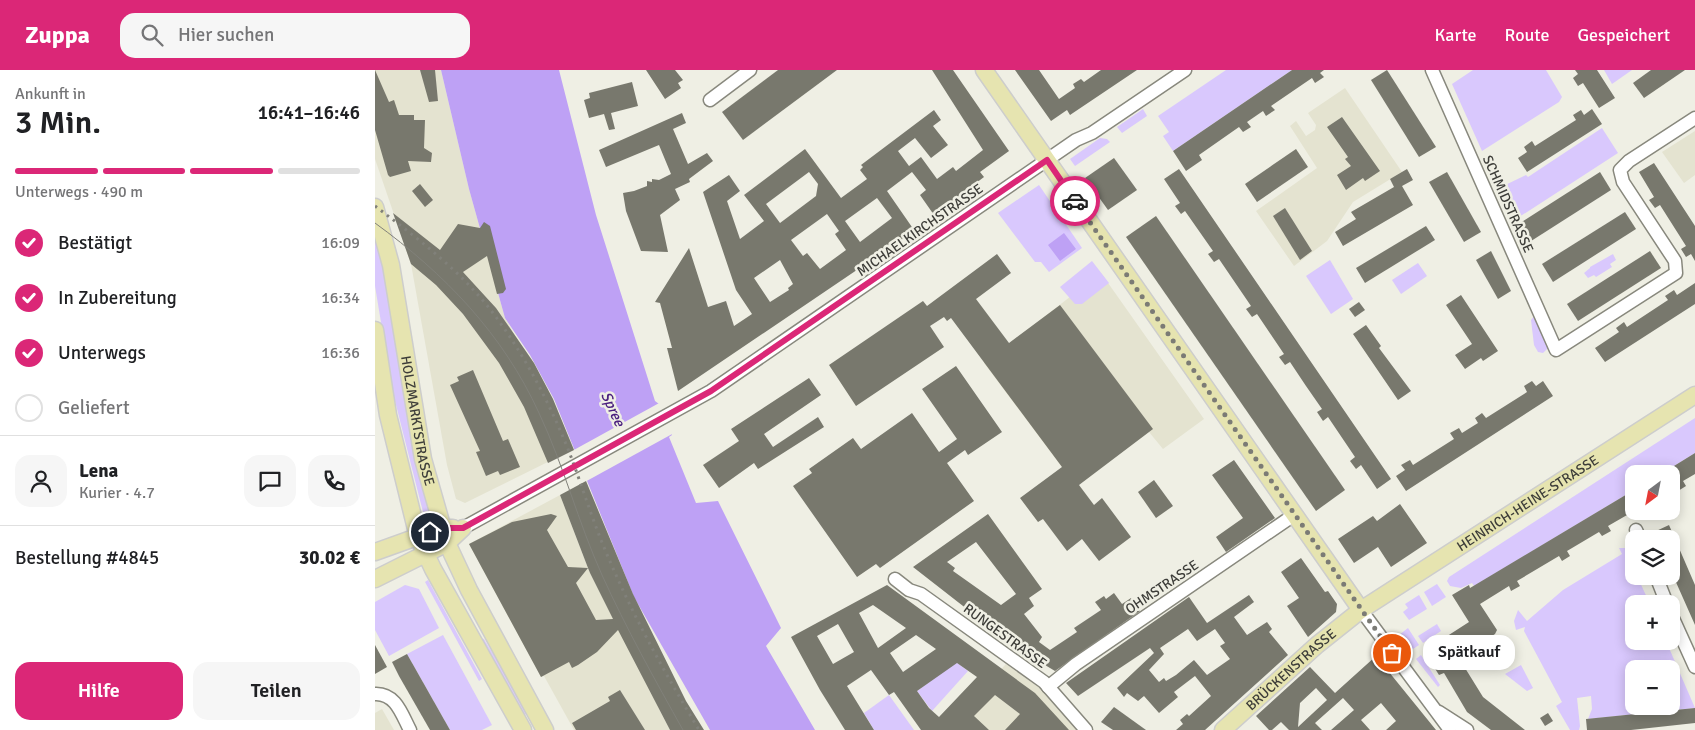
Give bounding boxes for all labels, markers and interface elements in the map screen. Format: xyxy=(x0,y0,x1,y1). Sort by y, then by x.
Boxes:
search box xyxy=(120,13,470,58)
text: Zuppa xyxy=(25,20,90,50)
icon: search xyxy=(138,21,166,49)
text: Hier suchen xyxy=(178,23,274,47)
text: Karte xyxy=(1435,24,1477,46)
text: Route xyxy=(1505,24,1550,46)
text: Gespeichert xyxy=(1578,24,1670,46)
text: Ankunft in xyxy=(15,84,86,104)
text: 16:41–16:46 xyxy=(258,101,360,125)
text: 3 Min. xyxy=(15,103,101,142)
street label: SCHMIDSTRASSE xyxy=(1479,153,1537,255)
courier xyxy=(1050,176,1100,226)
street label: MICHAELKIRCHSTRASSE xyxy=(854,180,986,280)
text: Unterwegs · 490 m xyxy=(15,182,143,202)
icon: car xyxy=(1061,187,1089,215)
icon: check xyxy=(15,229,43,257)
text: Bestätigt xyxy=(58,231,132,255)
text: 16:09 xyxy=(321,233,360,253)
icon: check xyxy=(15,284,43,312)
text: In Zubereitung xyxy=(58,286,177,310)
text: 16:34 xyxy=(321,288,360,308)
icon: check xyxy=(15,339,43,367)
text: Unterwegs xyxy=(58,341,146,365)
text: 16:36 xyxy=(321,343,360,363)
street label: HOLZMARKTSTRASSE xyxy=(398,354,439,488)
water label: Spree xyxy=(597,389,630,431)
text: Geliefert xyxy=(58,396,130,420)
street label: HEINRICH-HEINE-STRASSE xyxy=(1454,451,1602,555)
button: person xyxy=(15,455,67,507)
button: chat xyxy=(244,455,296,507)
button: phone xyxy=(308,455,360,507)
text: Lena xyxy=(79,459,118,483)
north arrow xyxy=(1625,465,1680,520)
map controls xyxy=(1625,465,1680,715)
text: Kurier · 4.7 xyxy=(79,483,155,503)
pin xyxy=(409,511,451,553)
icon: home xyxy=(416,518,444,546)
button: layers xyxy=(1625,530,1680,585)
text: Bestellung #4845 xyxy=(15,546,159,570)
text: 30.02 € xyxy=(299,546,360,570)
street label: OHMSTRASSE xyxy=(1122,556,1202,618)
button: + xyxy=(1625,595,1680,650)
street label: RUNGESTRASSE xyxy=(960,600,1050,672)
street label: BRÜCKENSTRASSE xyxy=(1242,625,1339,714)
pin xyxy=(1371,632,1413,674)
callout: Spätkauf xyxy=(1422,636,1515,670)
icon: bag xyxy=(1378,639,1406,667)
text: Spätkauf xyxy=(1438,642,1500,662)
button: − xyxy=(1625,660,1680,715)
button: Hilfe xyxy=(15,662,183,720)
button: Teilen xyxy=(193,662,360,720)

